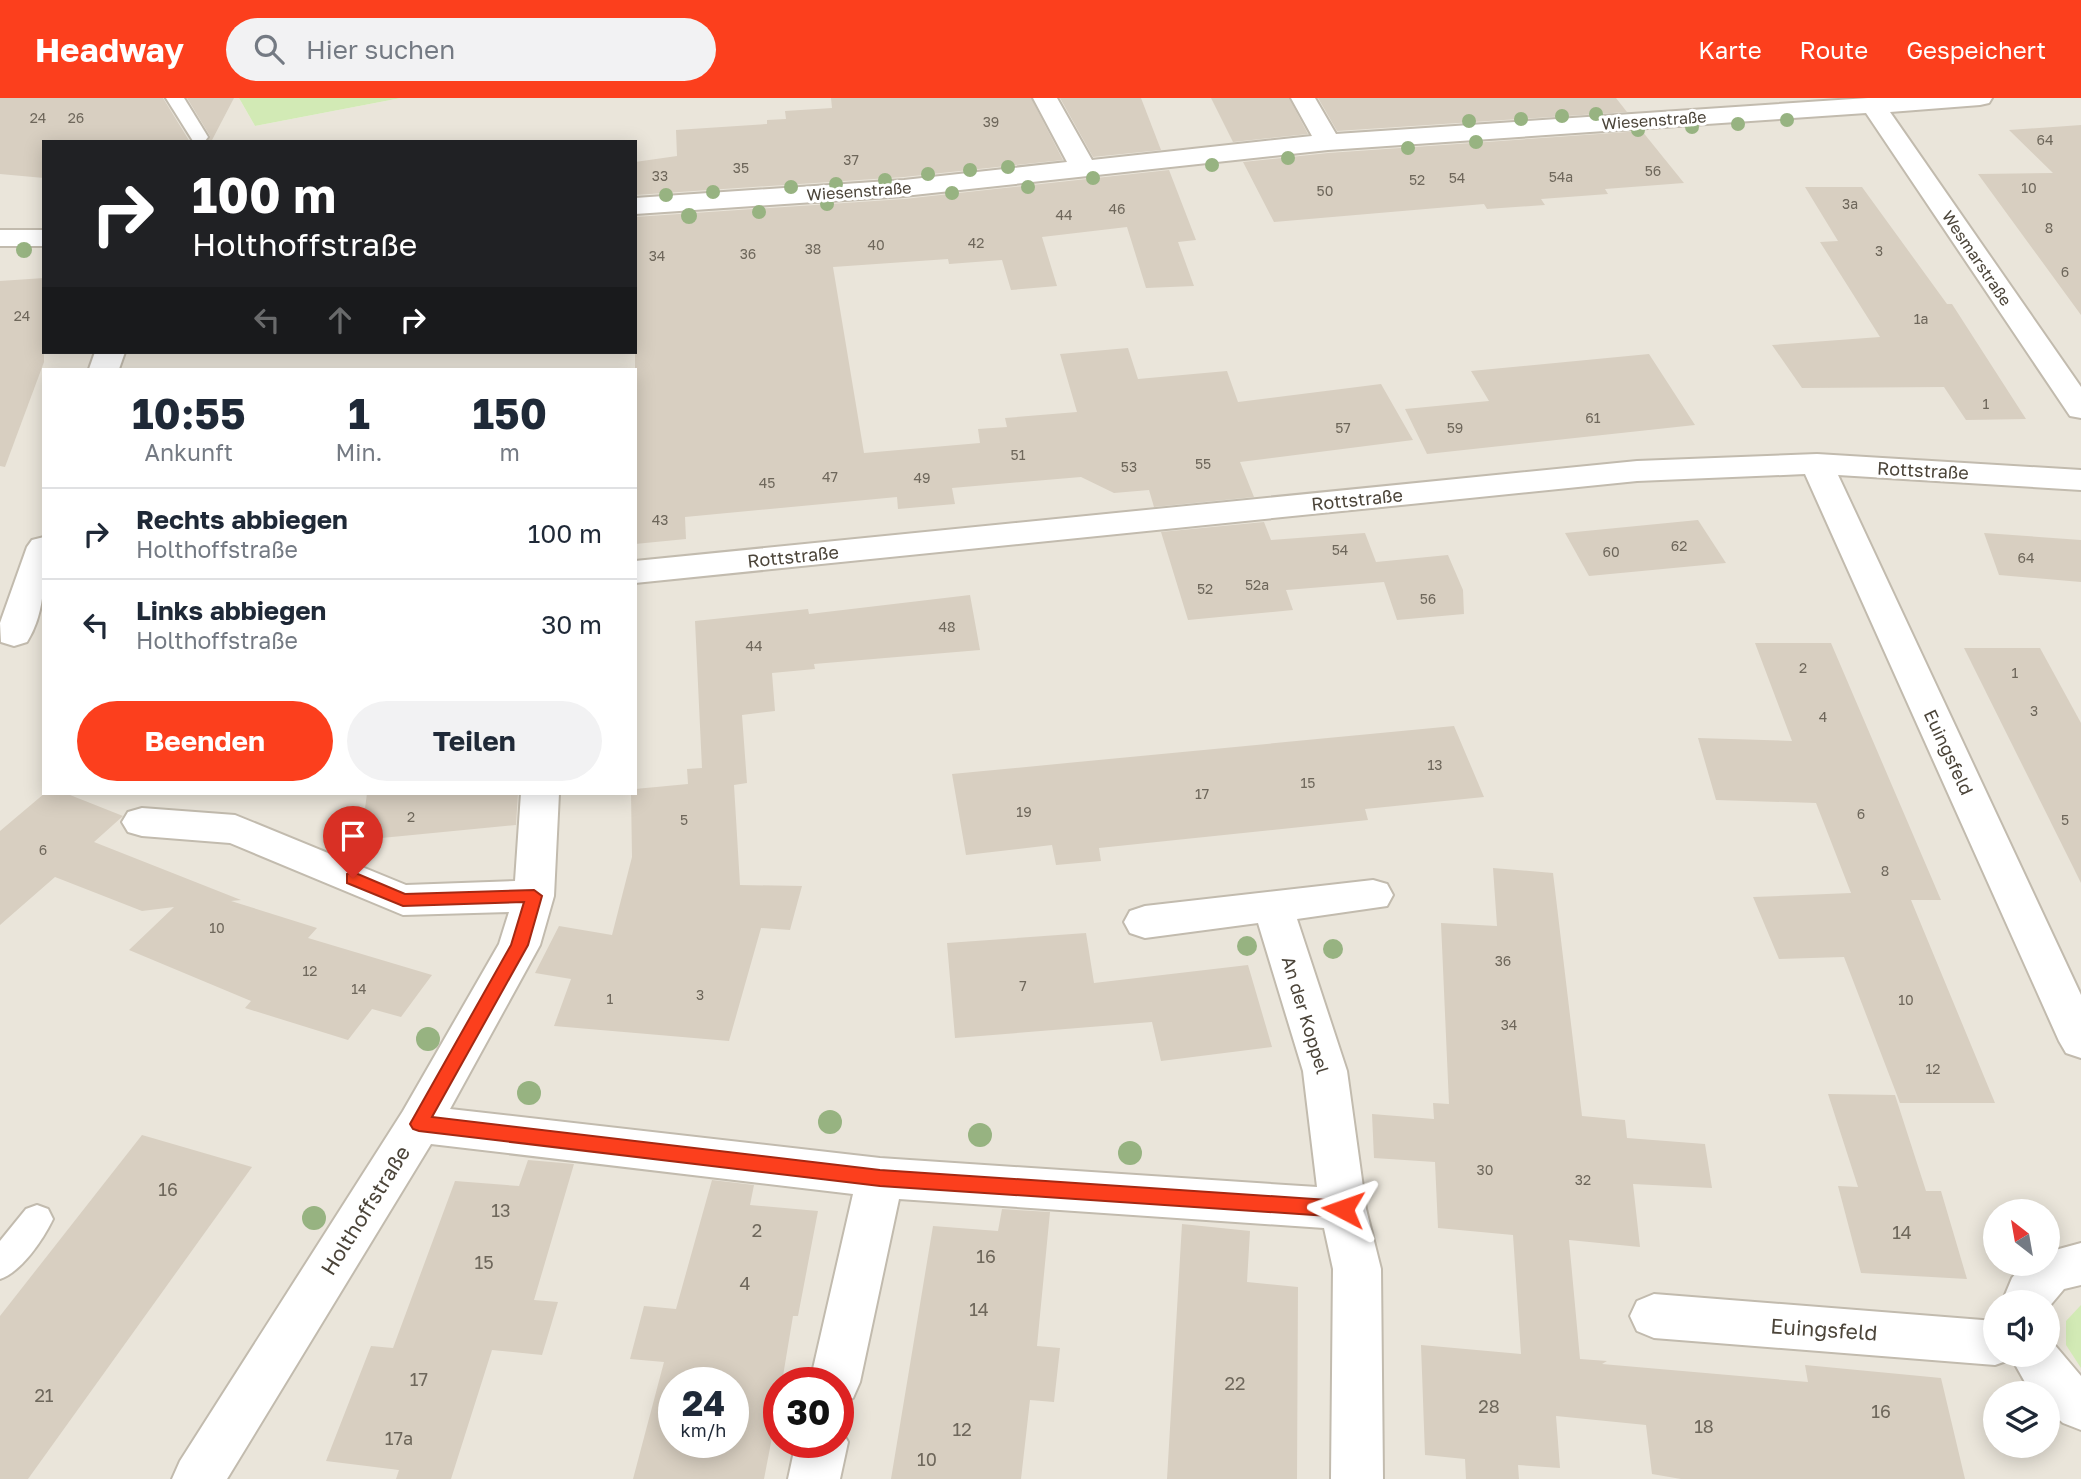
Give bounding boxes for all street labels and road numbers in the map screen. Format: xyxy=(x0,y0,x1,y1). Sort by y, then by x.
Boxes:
street label: Wiesenstraße xyxy=(1601,106,1707,134)
street label: Wiesenstraße xyxy=(806,177,912,205)
street label: Wesmarstraße xyxy=(1938,207,2016,309)
street label: Rottstraße xyxy=(1877,457,1969,483)
street label: Rottstraße xyxy=(1310,483,1404,515)
street label: Rottstraße xyxy=(746,540,840,572)
street label: Euingsfeld xyxy=(1920,706,1978,798)
street label: An der Koppel xyxy=(1278,954,1334,1077)
street label: Holthoffstraße xyxy=(315,1140,415,1280)
street label: Euingsfeld xyxy=(1770,1312,1878,1346)

